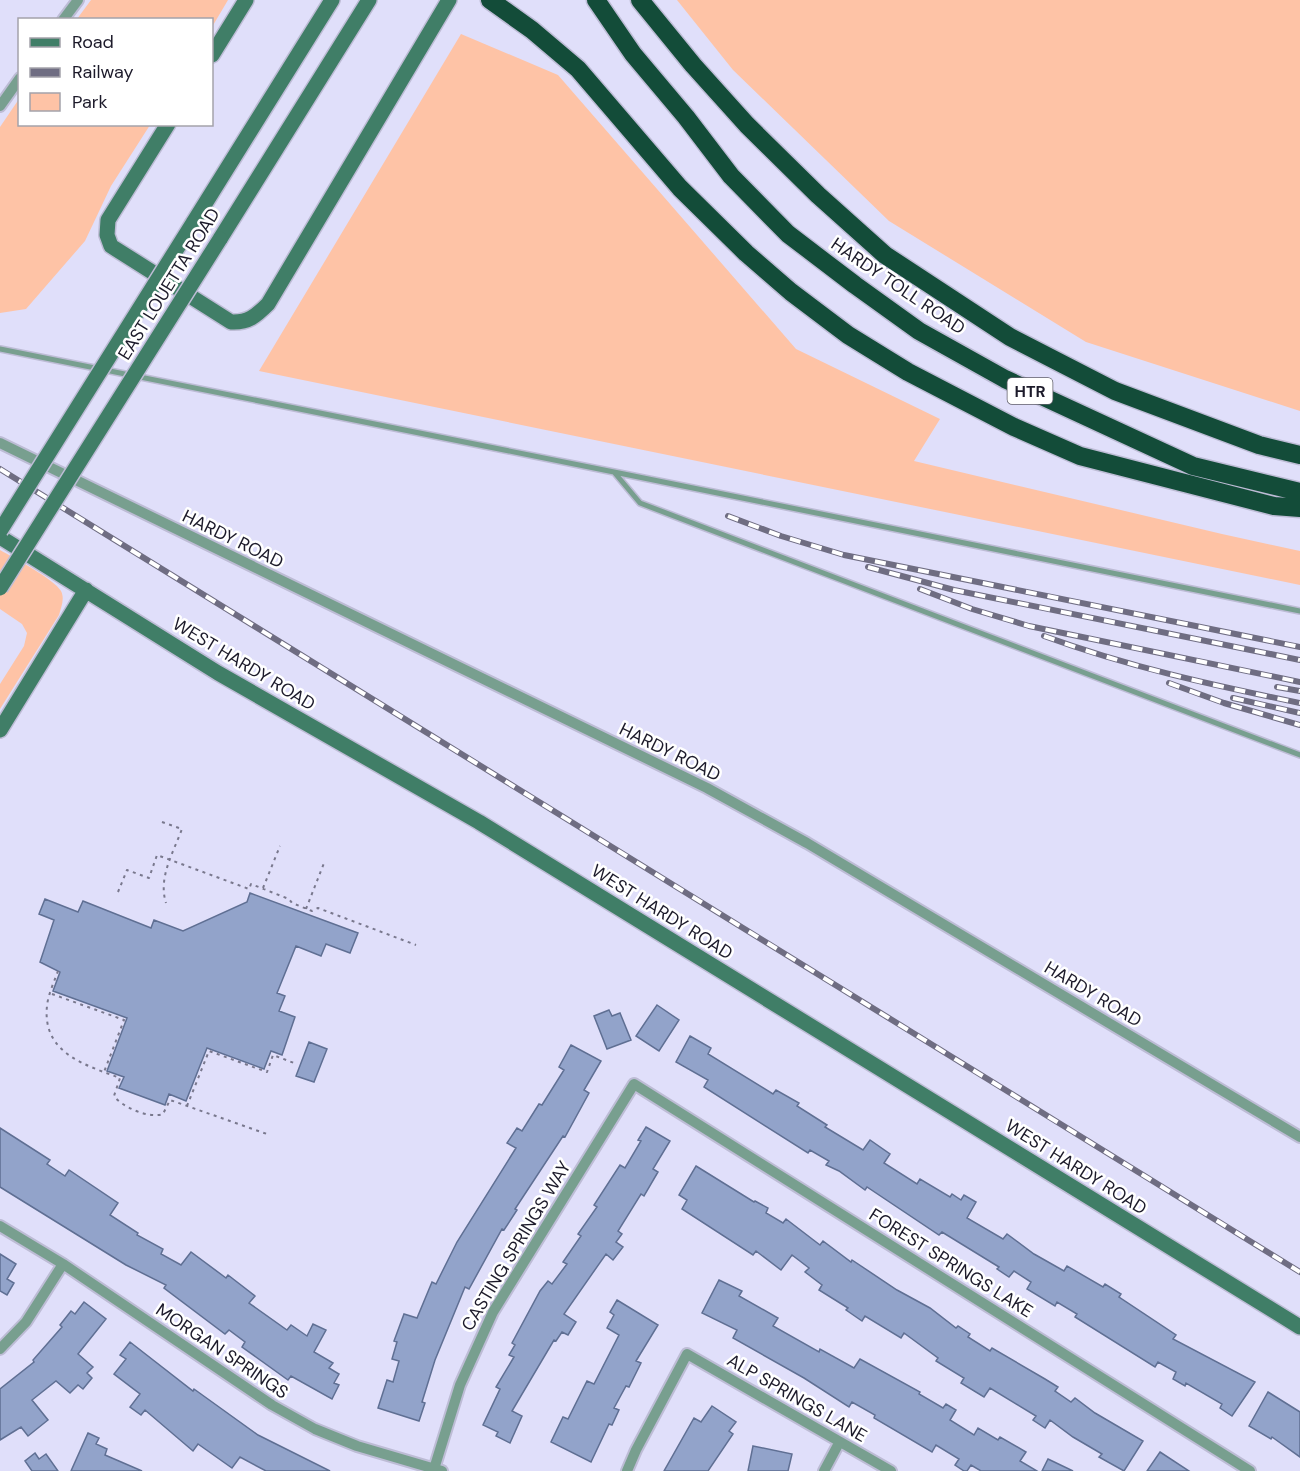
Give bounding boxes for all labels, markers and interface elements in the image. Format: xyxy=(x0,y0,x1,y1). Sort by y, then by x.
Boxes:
legend xyxy=(18,18,213,126)
text: Road xyxy=(72,30,114,54)
text: Railway xyxy=(72,60,134,84)
text: Park xyxy=(72,90,108,114)
street label: EAST LOUETTA ROAD xyxy=(112,203,226,365)
street label: HARDY TOLL ROAD xyxy=(826,232,970,340)
road number: HTR xyxy=(1008,378,1052,404)
street label: HARDY ROAD xyxy=(178,504,288,574)
street label: WEST HARDY ROAD xyxy=(168,612,320,716)
street label: HARDY ROAD xyxy=(615,717,725,787)
street label: WEST HARDY ROAD xyxy=(587,859,737,965)
street label: HARDY ROAD xyxy=(1040,955,1146,1033)
street label: WEST HARDY ROAD xyxy=(1001,1114,1151,1220)
street label: CASTING SPRINGS WAY xyxy=(456,1156,577,1335)
street label: FOREST SPRINGS LAKE xyxy=(865,1203,1037,1323)
street label: MORGAN SPRINGS xyxy=(151,1298,293,1404)
street label: ALP SPRINGS LANE xyxy=(723,1348,871,1448)

